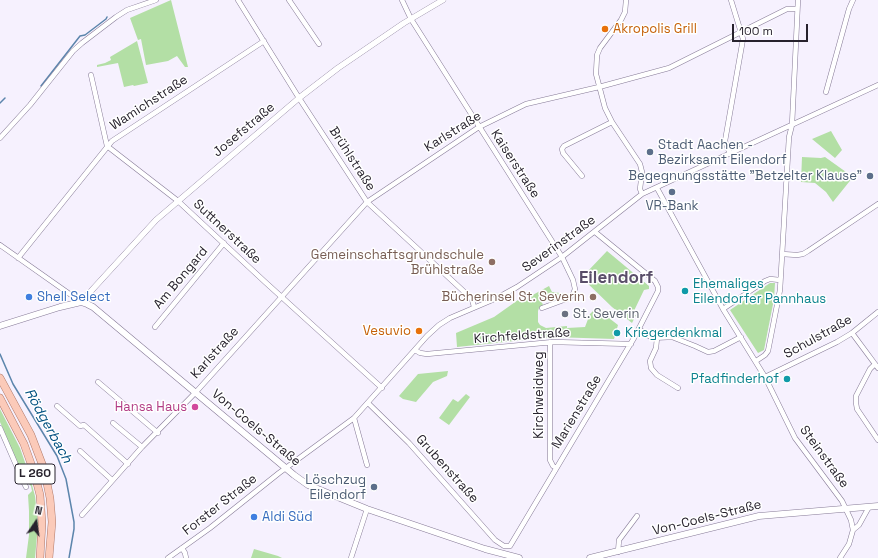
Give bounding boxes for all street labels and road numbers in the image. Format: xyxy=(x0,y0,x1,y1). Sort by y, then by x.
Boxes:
street label: Wamichstraße xyxy=(107,72,191,134)
street label: Josefstraße xyxy=(210,100,278,160)
street label: Karlstraße xyxy=(422,108,484,156)
street label: Brühlstraße xyxy=(325,124,379,194)
street label: Kaiserstraße xyxy=(487,127,543,201)
street label: Suttnerstraße xyxy=(190,197,264,267)
street label: Severinstraße xyxy=(519,212,599,276)
street label: Am Bongard xyxy=(151,244,211,312)
street label: Schulstraße xyxy=(781,312,855,362)
street label: Karlstraße xyxy=(188,324,242,382)
street label: Kirchfeldstraße xyxy=(473,325,571,347)
street label: Kirchweidweg xyxy=(531,351,547,439)
street label: Marienstraße xyxy=(549,372,605,452)
street label: Von-Coels-Straße xyxy=(208,386,304,470)
street label: Steinstraße xyxy=(796,423,852,491)
street label: Grubenstraße xyxy=(412,432,482,506)
road number: L 260 xyxy=(15,464,55,484)
street label: Forster Straße xyxy=(180,471,260,539)
street label: Von-Coels-Straße xyxy=(651,497,763,539)

